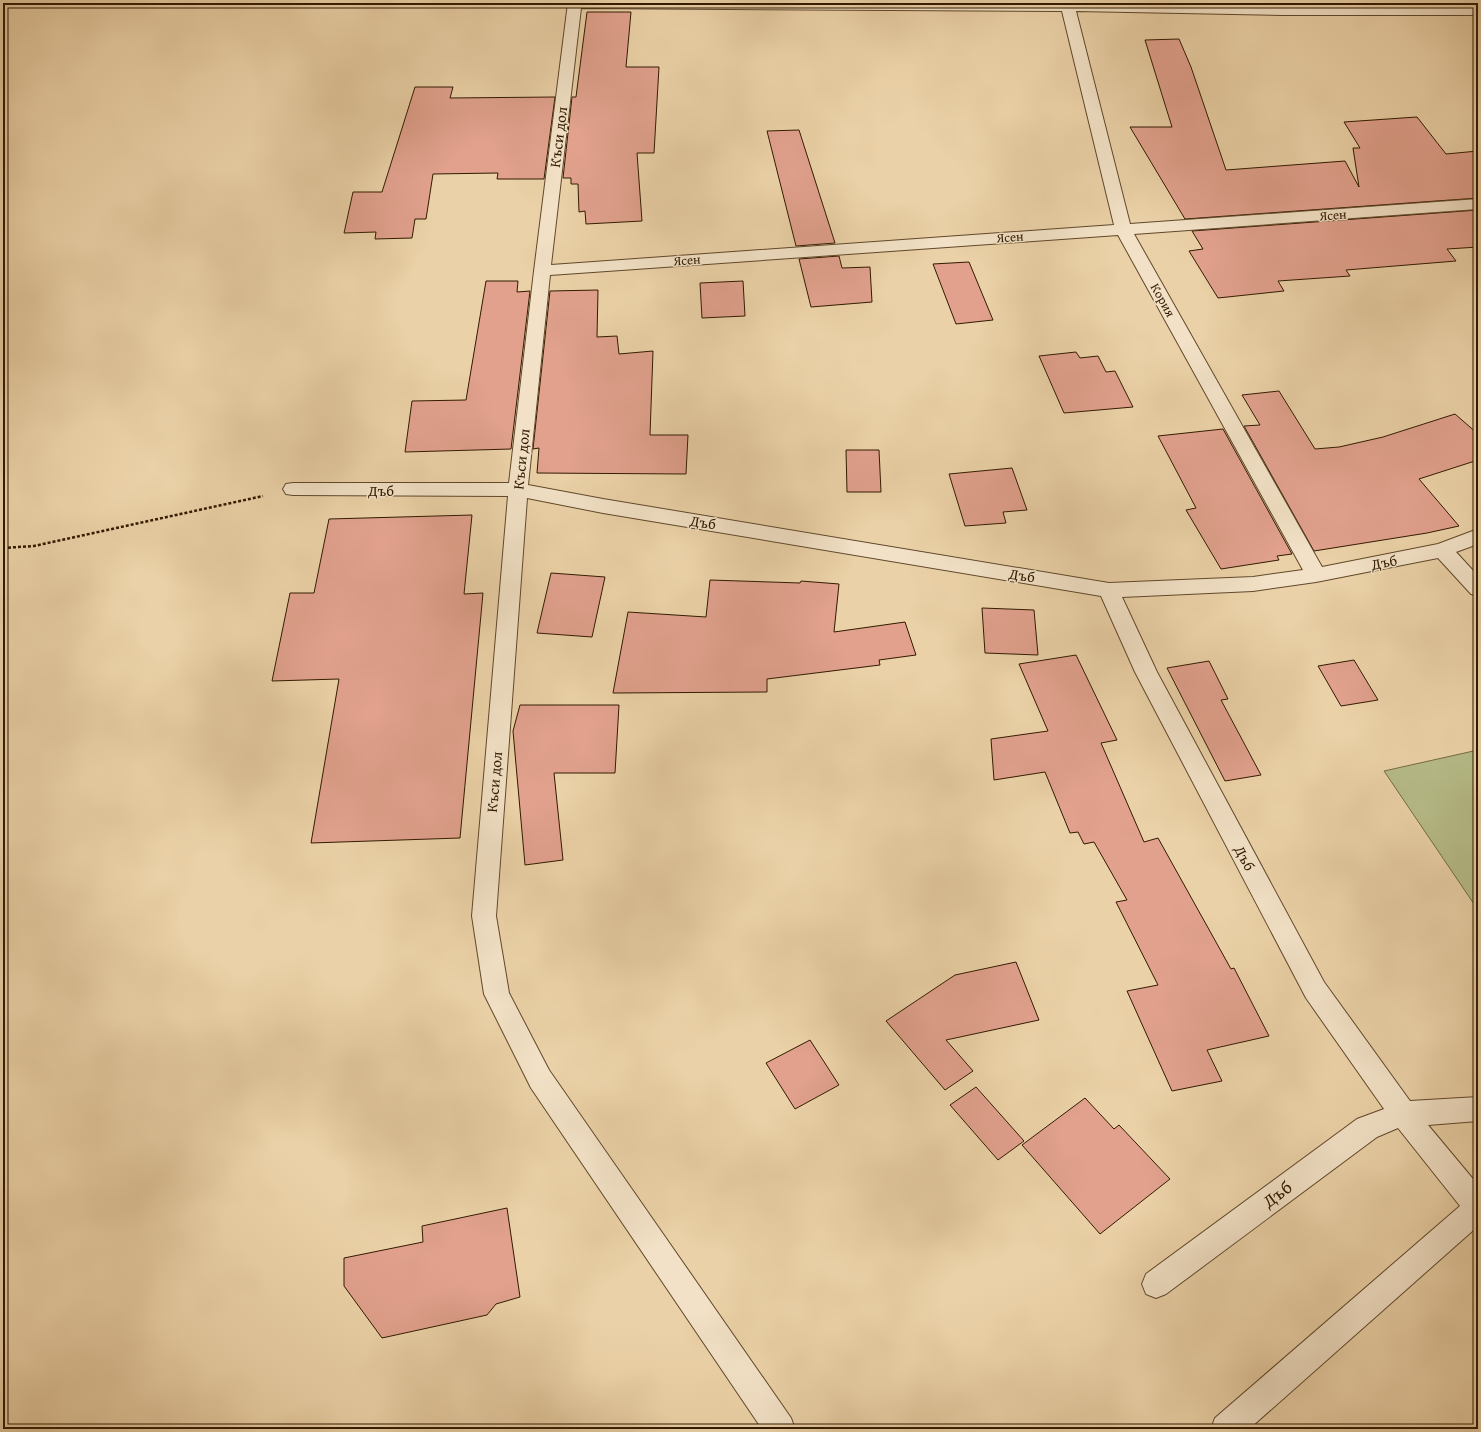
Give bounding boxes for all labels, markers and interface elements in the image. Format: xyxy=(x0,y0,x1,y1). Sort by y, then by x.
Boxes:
street label: Къси дол xyxy=(544,105,572,169)
street label: Ясен xyxy=(1318,205,1348,225)
street label: Ясен xyxy=(995,227,1025,247)
street label: Ясен xyxy=(672,250,702,270)
street label: Кория xyxy=(1146,280,1180,321)
street label: Къси дол xyxy=(507,428,535,490)
street label: Дъб xyxy=(367,480,394,501)
street label: Дъб xyxy=(687,509,718,534)
street label: Дъб xyxy=(1368,549,1399,575)
street label: Дъб xyxy=(1006,562,1037,587)
street label: Къси дол xyxy=(481,751,507,813)
street label: Дъб xyxy=(1229,841,1261,875)
street label: Дъб xyxy=(1256,1174,1298,1215)

